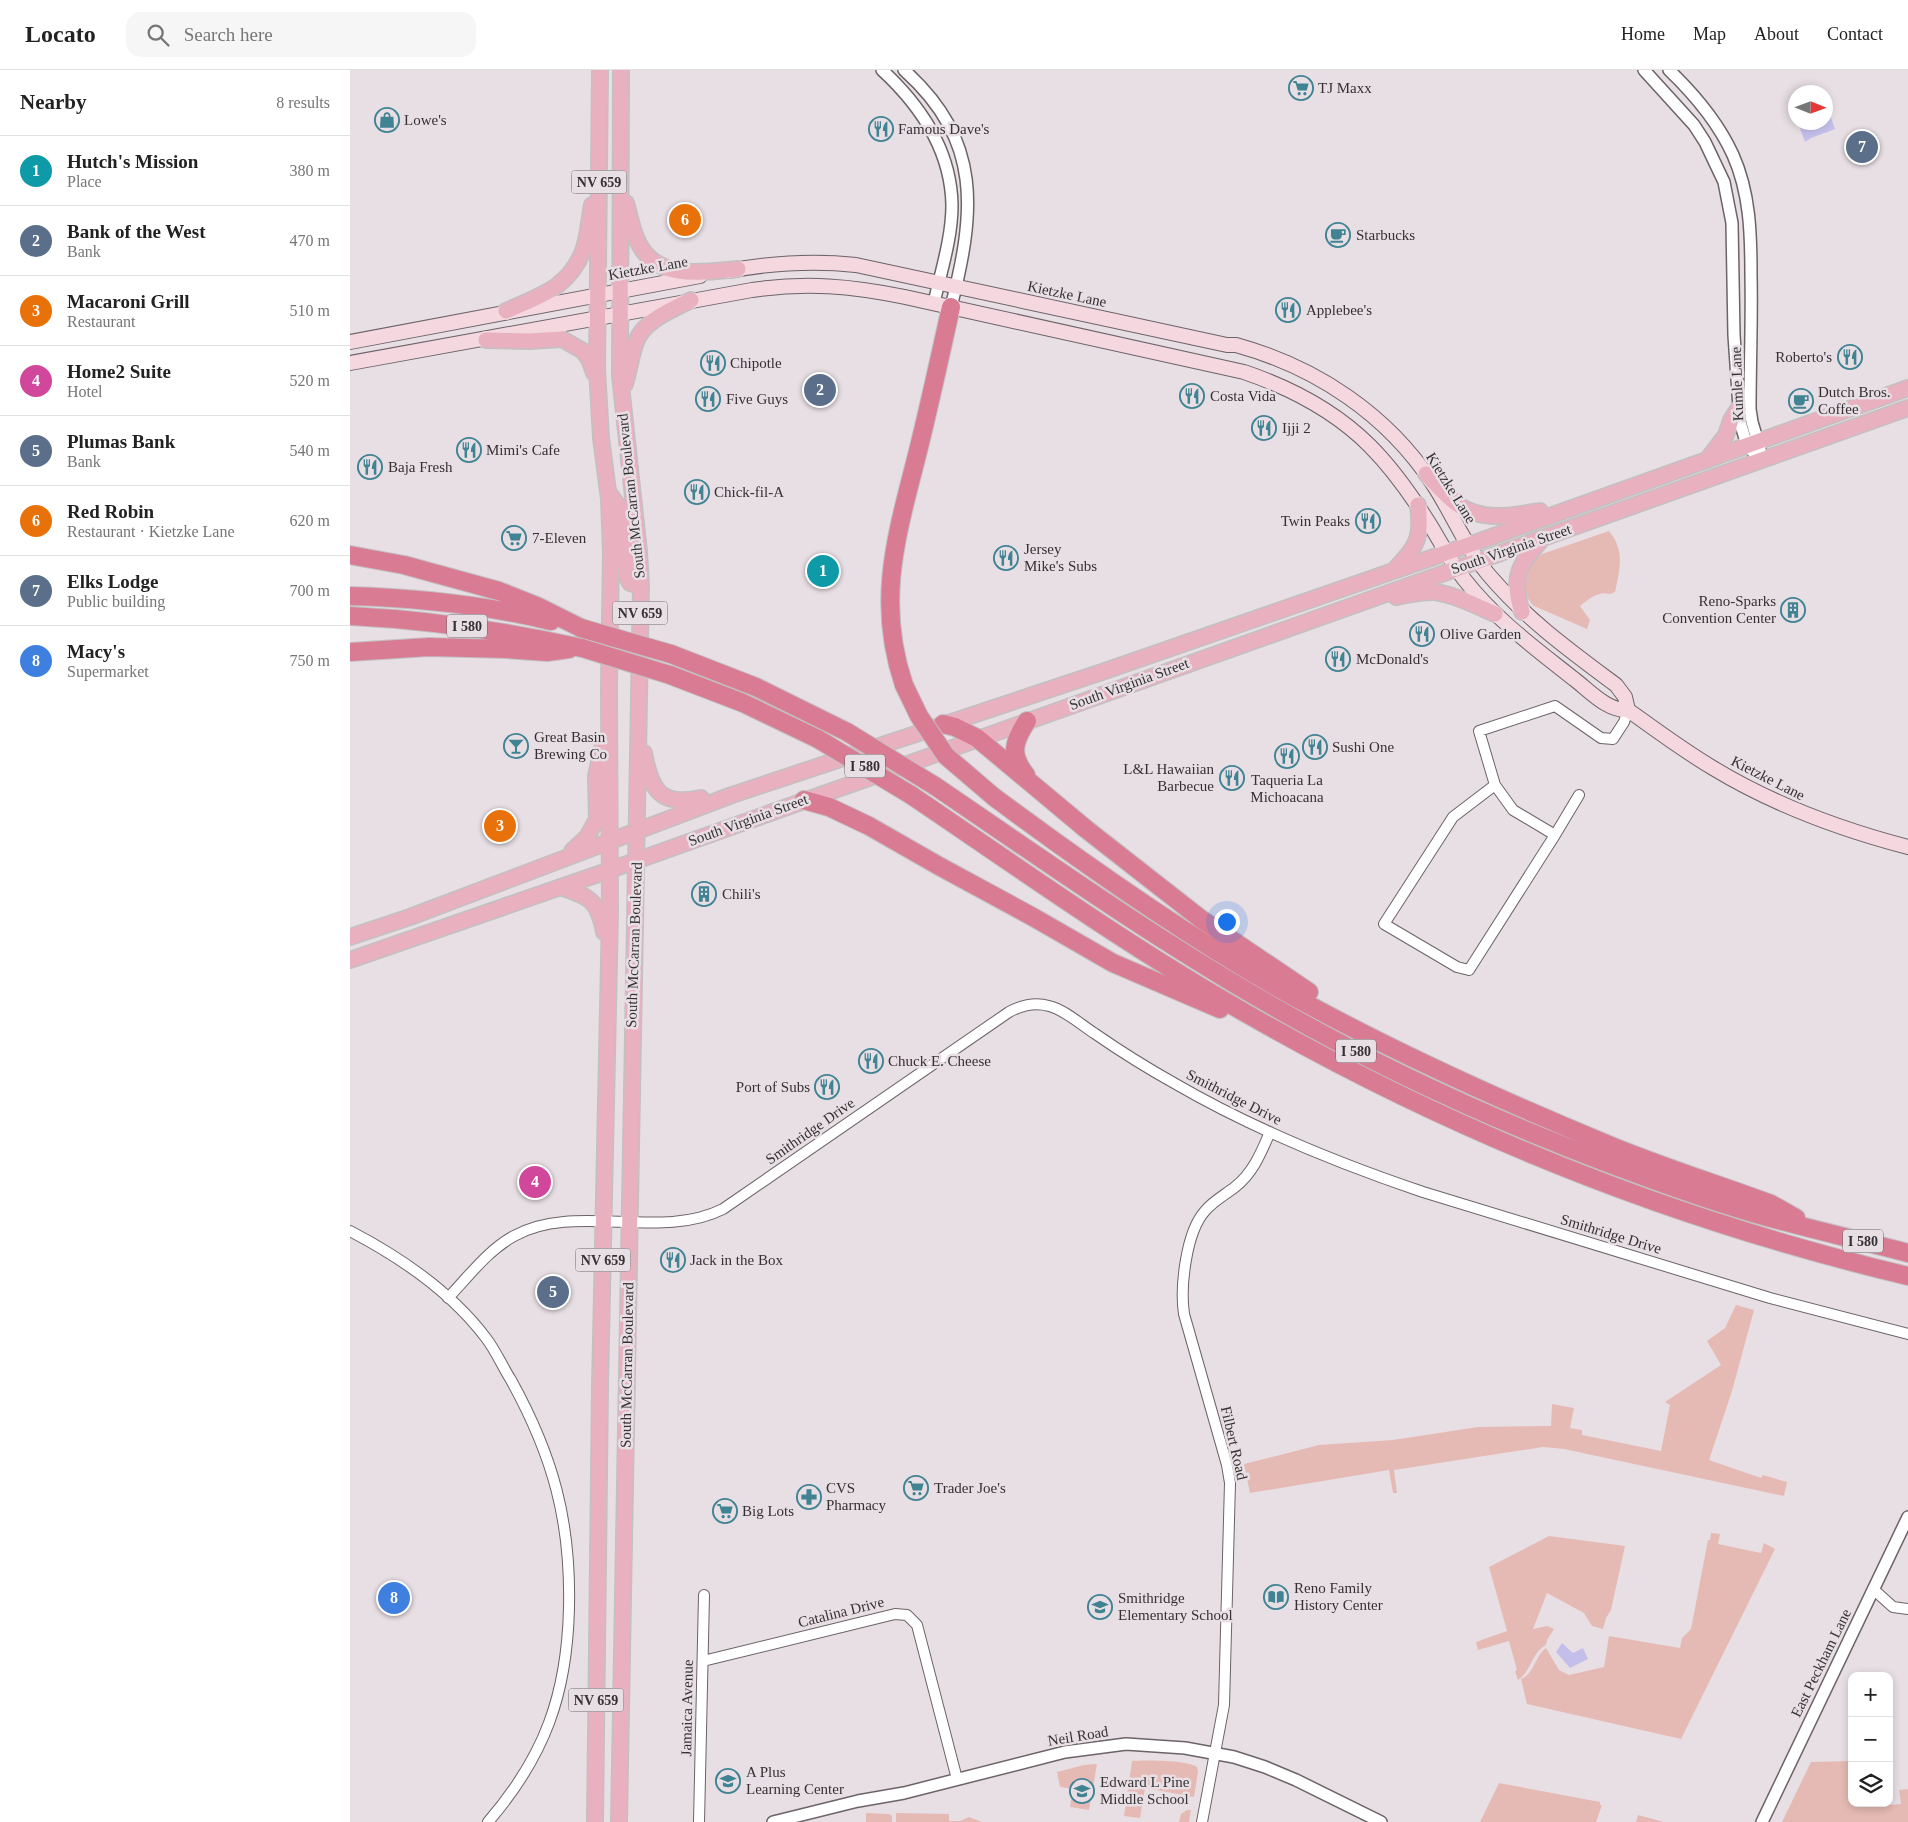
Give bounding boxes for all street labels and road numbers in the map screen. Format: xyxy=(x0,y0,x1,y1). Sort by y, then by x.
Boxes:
road number: NV 659 xyxy=(572,170,626,194)
street label: Kietzke Lane xyxy=(607,253,689,283)
street label: Kietzke Lane xyxy=(1026,278,1108,310)
street label: Kumle Lane xyxy=(1728,346,1746,422)
street label: South McCarran Boulevard xyxy=(614,412,648,579)
street label: Kietzke Lane xyxy=(1423,450,1479,527)
street label: South Virginia Street xyxy=(1449,521,1574,577)
road number: NV 659 xyxy=(612,602,668,624)
road number: I 580 xyxy=(447,614,487,638)
street label: South Virginia Street xyxy=(1067,655,1192,713)
street label: Kietzke Lane xyxy=(1729,753,1808,804)
road number: I 580 xyxy=(845,754,885,778)
street label: South Virginia Street xyxy=(686,791,811,849)
street label: South McCarran Boulevard xyxy=(623,861,645,1028)
road number: I 580 xyxy=(1336,1039,1376,1062)
street label: Smithridge Drive xyxy=(1184,1066,1285,1128)
street label: Smithridge Drive xyxy=(763,1094,858,1168)
street label: Smithridge Drive xyxy=(1559,1211,1664,1257)
road number: I 580 xyxy=(1843,1230,1883,1252)
road number: NV 659 xyxy=(576,1248,630,1272)
street label: South McCarran Boulevard xyxy=(618,1281,636,1448)
street label: Filbert Road xyxy=(1218,1404,1250,1482)
street label: Catalina Drive xyxy=(796,1594,886,1630)
street label: East Peckham Lane xyxy=(1788,1606,1854,1720)
street label: Jamaica Avenue xyxy=(678,1659,696,1757)
road number: NV 659 xyxy=(568,1688,624,1712)
street label: Neil Road xyxy=(1047,1723,1110,1749)

